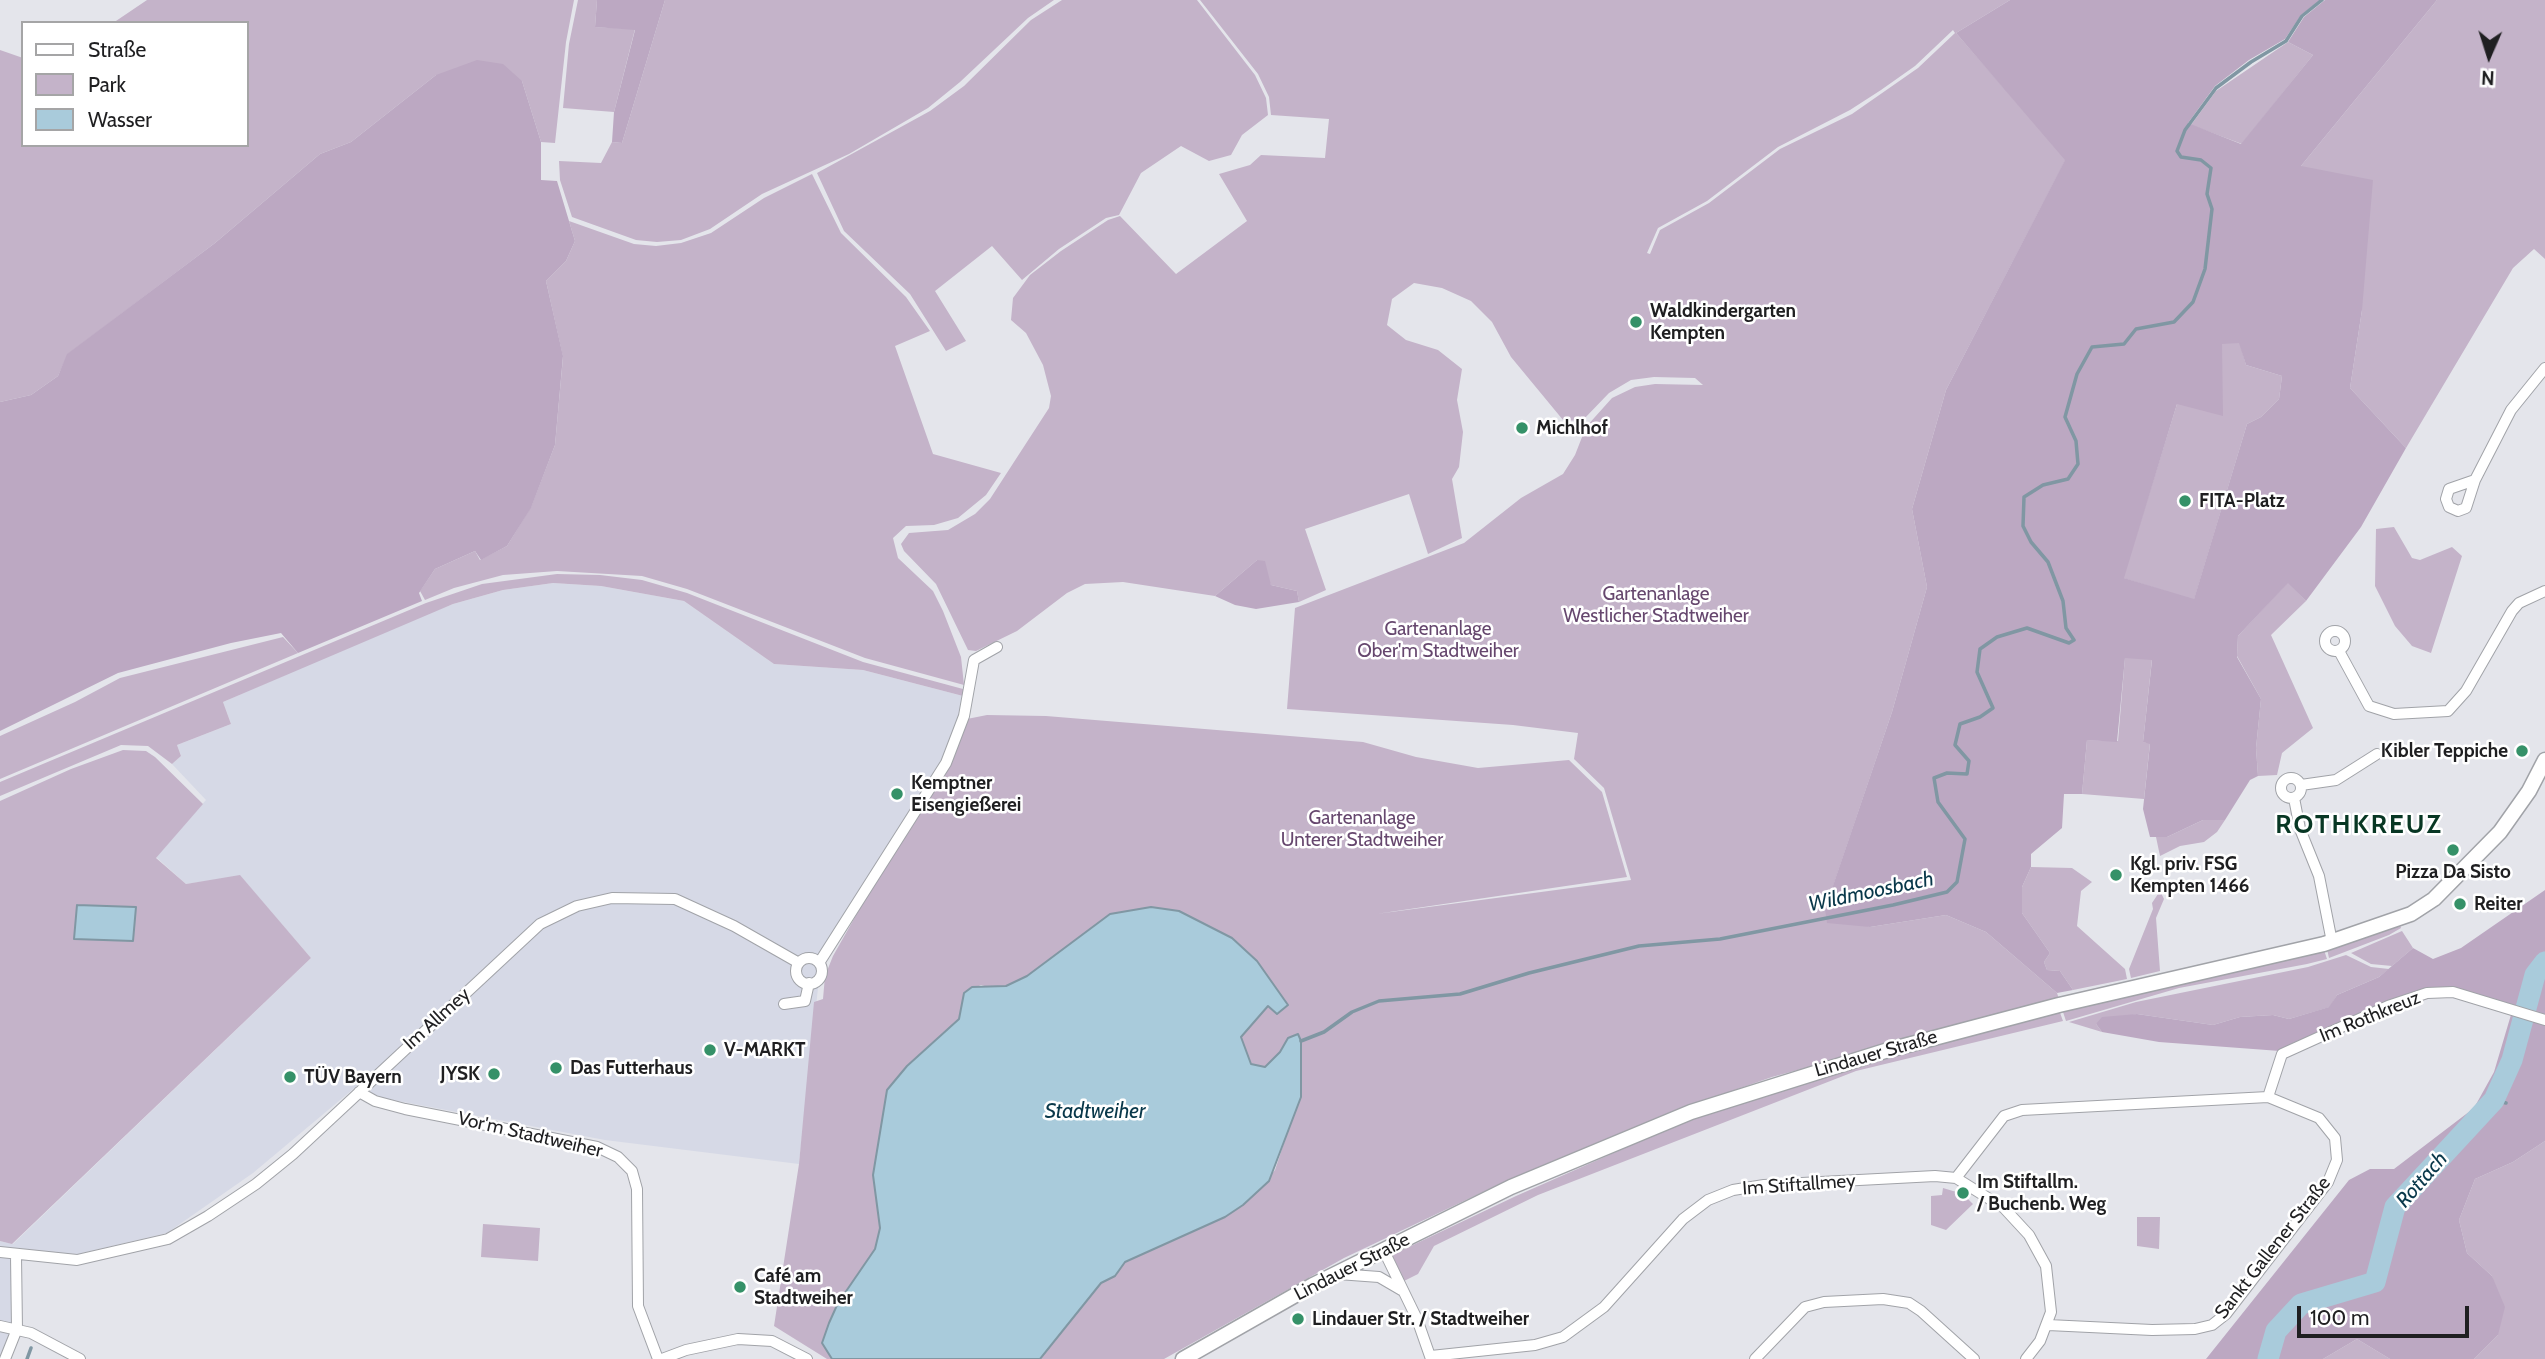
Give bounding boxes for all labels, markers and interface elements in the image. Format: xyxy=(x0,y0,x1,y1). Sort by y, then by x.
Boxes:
legend xyxy=(21,21,248,147)
north arrow xyxy=(2454,21,2524,91)
text: Straße xyxy=(88,37,146,62)
text: N xyxy=(2481,66,2495,89)
text: Park xyxy=(88,72,126,97)
text: Wasser xyxy=(88,107,152,132)
place label: Waldkindergarten Kempten xyxy=(1650,300,1796,344)
marker: Waldkindergarten Kempten xyxy=(1628,314,1644,330)
place label: Michlhof xyxy=(1536,417,1608,439)
marker: Michlhof xyxy=(1514,420,1530,436)
place label: FITA-Platz xyxy=(2199,490,2285,512)
marker: FITA-Platz xyxy=(2177,493,2193,509)
park label: Gartenanlage Westlicher Stadtweiher xyxy=(1563,583,1749,627)
park label: Gartenanlage Ober'm Stadtweiher xyxy=(1357,618,1519,662)
place label: Kibler Teppiche xyxy=(2381,740,2508,762)
marker: Kibler Teppiche xyxy=(2514,743,2530,759)
place label: Kemptner Eisengießerei xyxy=(911,772,1021,816)
marker: Kemptner Eisengießerei xyxy=(889,786,905,802)
park label: Gartenanlage Unterer Stadtweiher xyxy=(1281,807,1443,851)
district label: ROTHKREUZ xyxy=(2276,809,2442,841)
marker: Pizza Da Sisto xyxy=(2445,842,2461,858)
place label: Kgl. priv. FSG Kempten 1466 xyxy=(2130,853,2250,897)
place label: Pizza Da Sisto xyxy=(2395,861,2511,883)
water label: Wildmoosbach xyxy=(1806,866,1936,918)
marker: Kgl. priv. FSG Kempten 1466 xyxy=(2108,867,2124,883)
place label: Reiter xyxy=(2474,893,2522,915)
marker: Reiter xyxy=(2452,896,2468,912)
street label: Im Allmey xyxy=(399,983,475,1055)
street label: Im Rothkreuz xyxy=(2316,986,2424,1048)
street label: Lindauer Straße xyxy=(1812,1026,1940,1082)
place label: V-MARKT xyxy=(724,1039,805,1061)
marker: V-MARKT xyxy=(702,1042,718,1058)
place label: Das Futterhaus xyxy=(570,1057,693,1079)
marker: Das Futterhaus xyxy=(548,1060,564,1076)
place label: JYSK xyxy=(440,1063,480,1085)
place label: TÜV Bayern xyxy=(304,1066,402,1088)
marker: JYSK xyxy=(486,1066,502,1082)
marker: TÜV Bayern xyxy=(282,1069,298,1085)
water label: Stadtweiher xyxy=(1045,1099,1145,1125)
street label: Vor'm Stadtweiher xyxy=(455,1107,605,1163)
water label: Rottach xyxy=(2391,1147,2453,1213)
street label: Im Stiftallmey xyxy=(1742,1170,1856,1200)
place label: Im Stiftallm. / Buchenb. Weg xyxy=(1977,1171,2106,1215)
street label: Sankt Gallener Straße xyxy=(2210,1172,2336,1324)
marker: Im Stiftallm. / Buchenb. Weg xyxy=(1955,1185,1971,1201)
street label: Lindauer Straße xyxy=(1290,1228,1414,1306)
place label: Café am Stadtweiher xyxy=(754,1265,853,1309)
marker: Café am Stadtweiher xyxy=(732,1279,748,1295)
scale bar xyxy=(2300,1292,2472,1336)
text: 100 m xyxy=(2310,1305,2369,1330)
place label: Lindauer Str. / Stadtweiher xyxy=(1312,1308,1529,1330)
marker: Lindauer Str. / Stadtweiher xyxy=(1290,1311,1306,1327)

